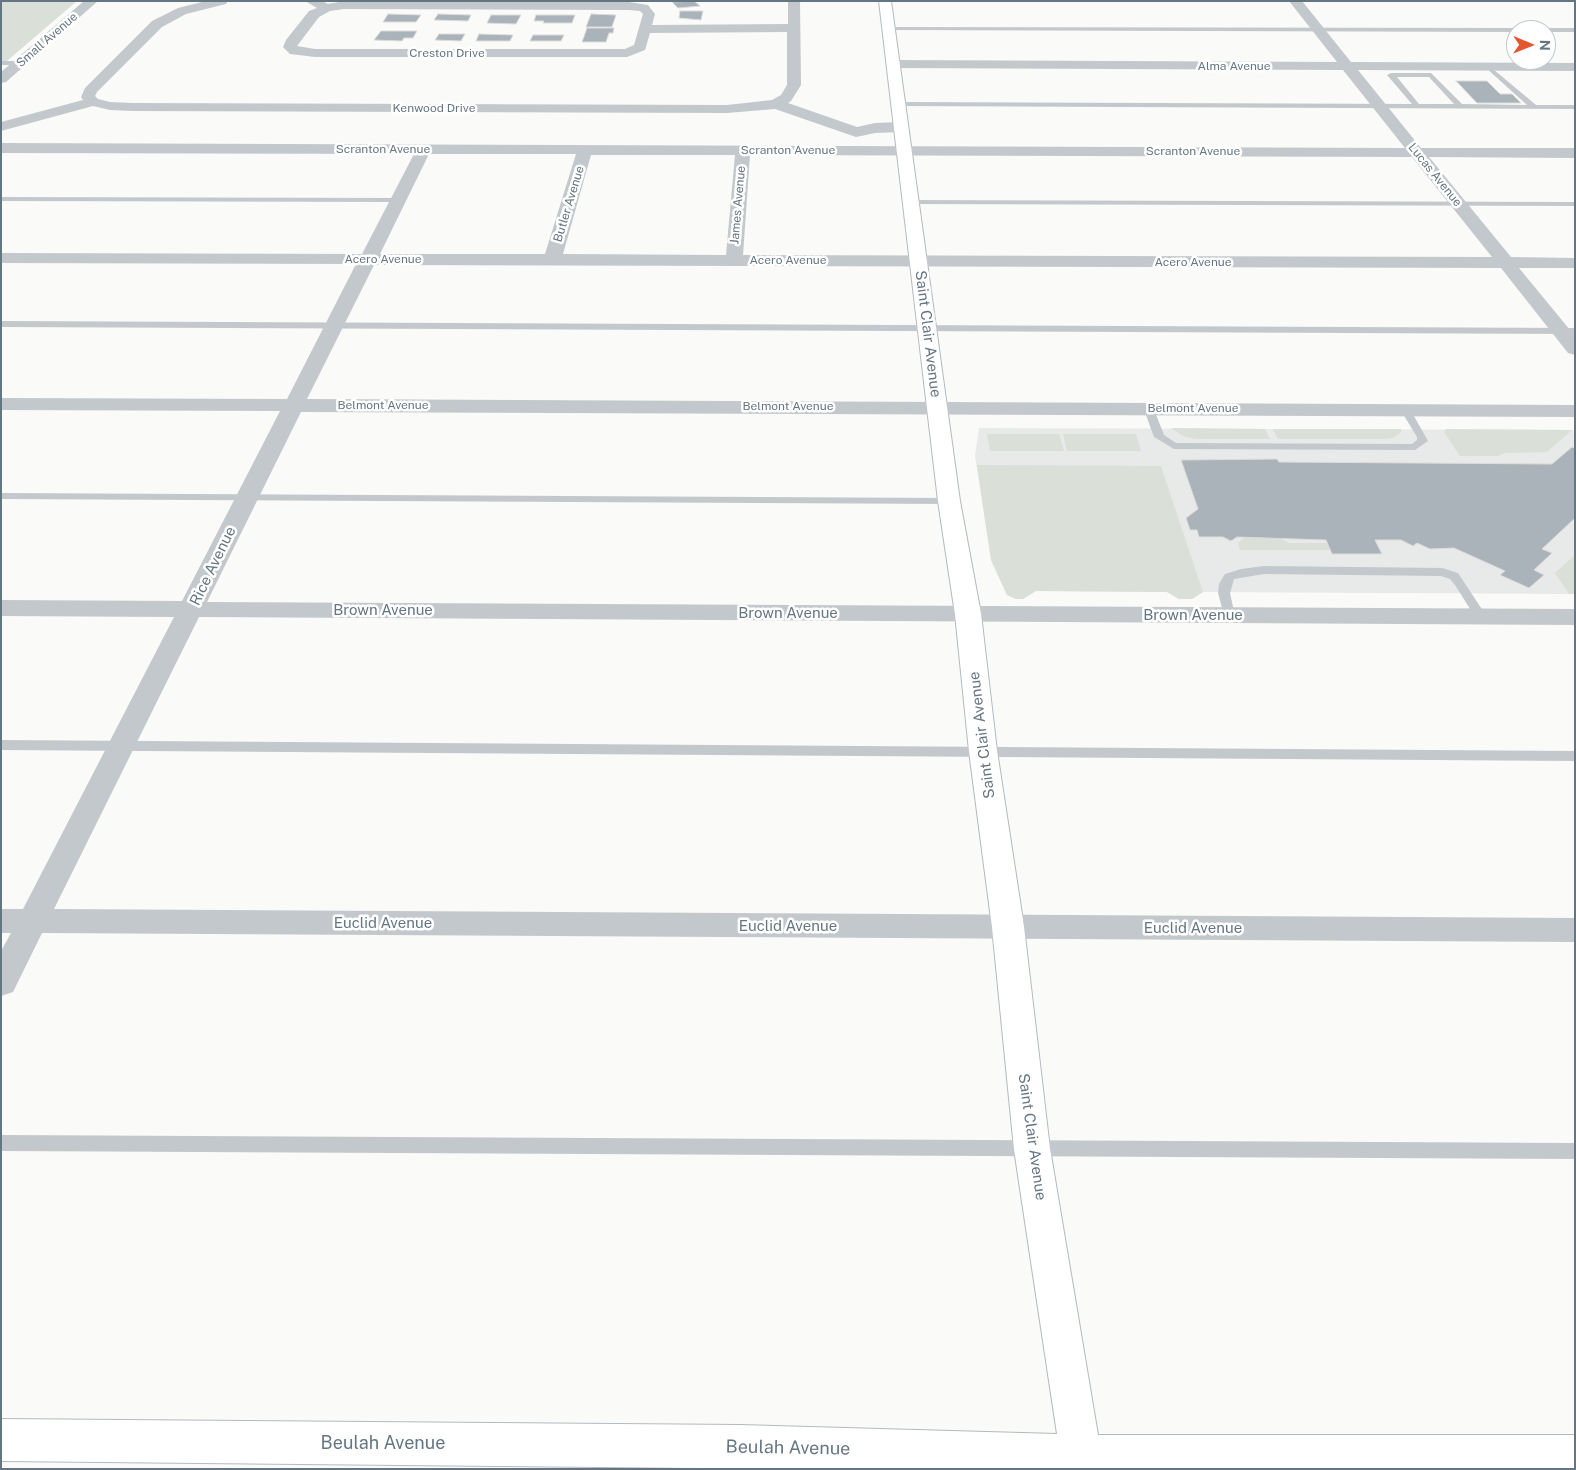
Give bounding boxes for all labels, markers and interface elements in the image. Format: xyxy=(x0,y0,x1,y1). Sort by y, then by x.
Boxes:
street label: Small Avenue xyxy=(14,10,80,70)
north arrow xyxy=(1506,20,1556,70)
text: N xyxy=(1537,40,1553,51)
street label: Creston Drive xyxy=(409,46,485,60)
street label: Alma Avenue xyxy=(1197,59,1271,73)
street label: Kenwood Drive xyxy=(393,101,475,115)
street label: Lucas Avenue xyxy=(1405,140,1465,210)
street label: Scranton Avenue xyxy=(336,142,430,156)
street label: Scranton Avenue xyxy=(741,143,835,157)
street label: Scranton Avenue xyxy=(1146,144,1240,158)
street label: Butler Avenue xyxy=(551,164,587,244)
street label: James Avenue xyxy=(727,165,749,245)
street label: Acero Avenue xyxy=(344,252,422,266)
street label: Acero Avenue xyxy=(749,253,827,267)
street label: Acero Avenue xyxy=(1154,255,1232,269)
street label: Saint Clair Avenue xyxy=(911,269,945,399)
street label: Belmont Avenue xyxy=(337,398,429,412)
street label: Belmont Avenue xyxy=(742,399,834,413)
street label: Belmont Avenue xyxy=(1147,401,1239,415)
street label: Rice Avenue xyxy=(186,524,240,608)
street label: Brown Avenue xyxy=(333,601,433,619)
street label: Brown Avenue xyxy=(738,604,838,622)
street label: Brown Avenue xyxy=(1143,606,1243,624)
street label: Saint Clair Avenue xyxy=(965,670,999,800)
street label: Euclid Avenue xyxy=(334,914,432,932)
street label: Euclid Avenue xyxy=(739,917,837,935)
street label: Euclid Avenue xyxy=(1144,919,1242,937)
street label: Saint Clair Avenue xyxy=(1014,1072,1050,1202)
street label: Beulah Avenue xyxy=(321,1432,445,1454)
street label: Beulah Avenue xyxy=(725,1436,851,1460)

